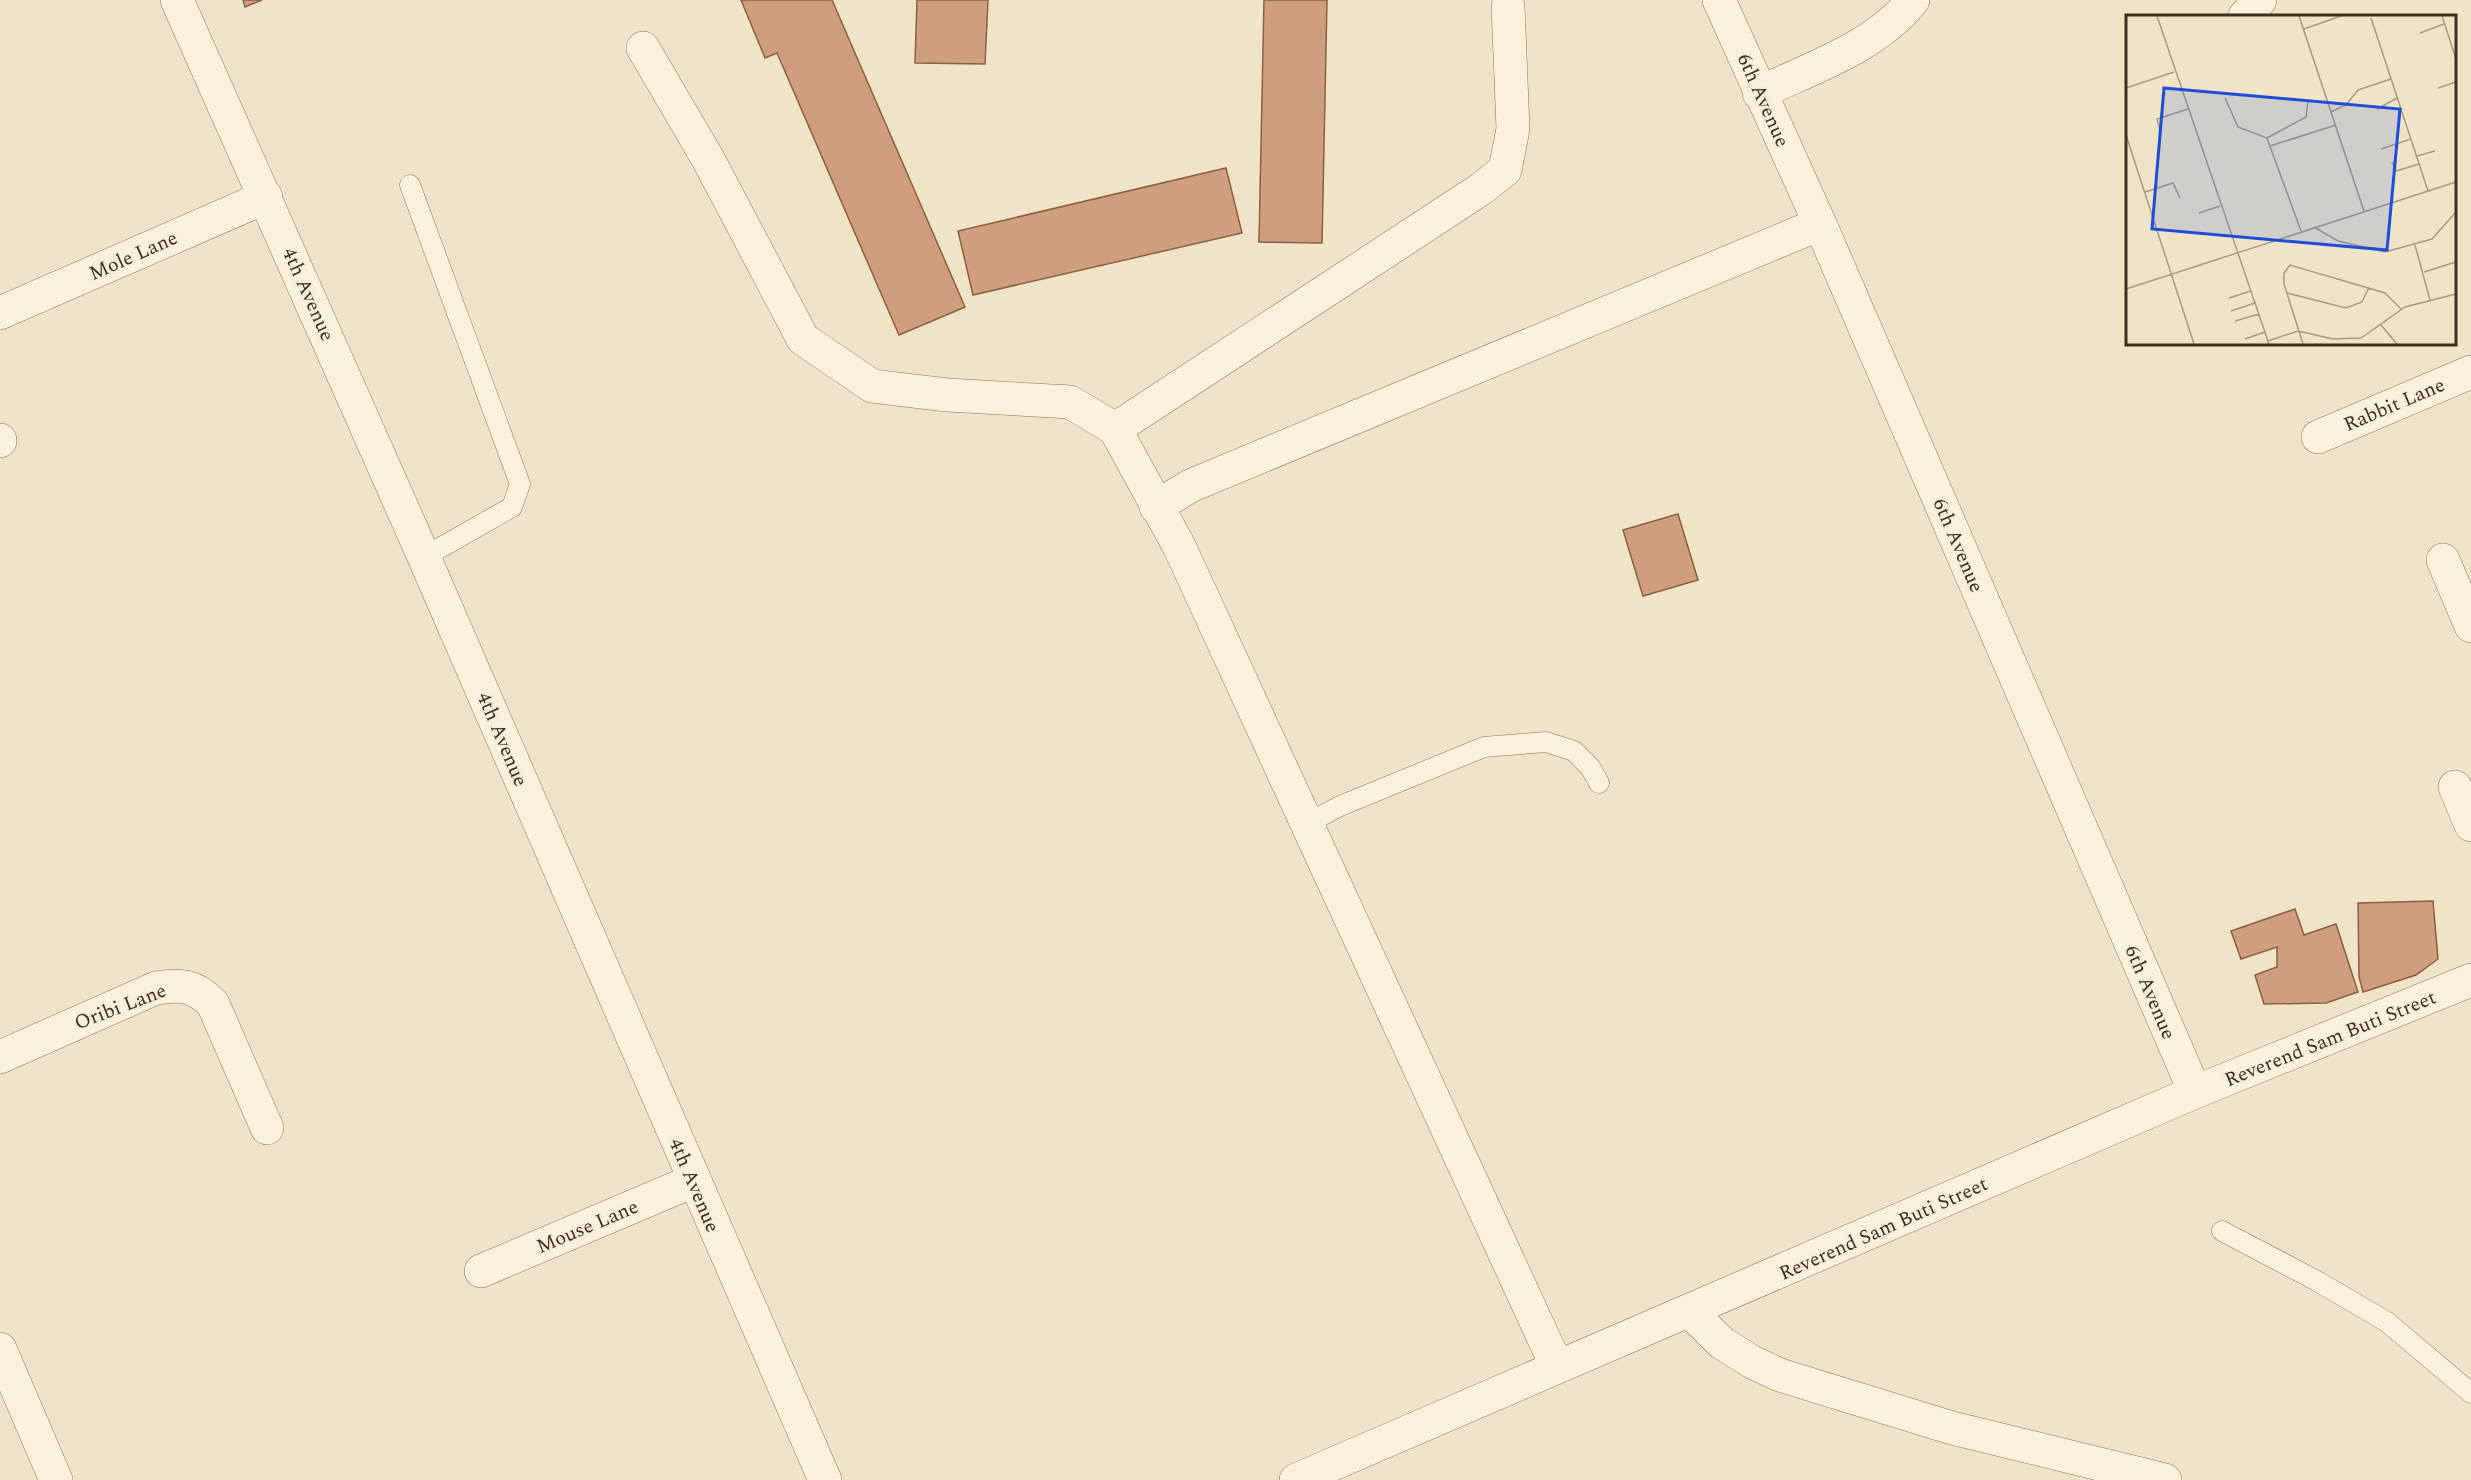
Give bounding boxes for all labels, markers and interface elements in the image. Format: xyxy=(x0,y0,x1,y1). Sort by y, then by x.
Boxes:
inset map xyxy=(2126,15,2456,345)
street label: 6th Avenue xyxy=(1729,49,1797,152)
street label: Mole Lane xyxy=(84,223,183,289)
street label: 4th Avenue xyxy=(274,243,342,346)
street label: Rabbit Lane xyxy=(2339,370,2450,440)
street label: 6th Avenue xyxy=(1925,494,1991,597)
street label: 4th Avenue xyxy=(469,688,535,791)
street label: 6th Avenue xyxy=(2117,941,2183,1044)
street label: Oribi Lane xyxy=(70,976,171,1038)
street label: Reverend Sam Buti Street xyxy=(2220,983,2441,1095)
street label: 4th Avenue xyxy=(661,1134,727,1237)
street label: Reverend Sam Buti Street xyxy=(1774,1169,1993,1289)
street label: Mouse Lane xyxy=(532,1192,643,1262)

